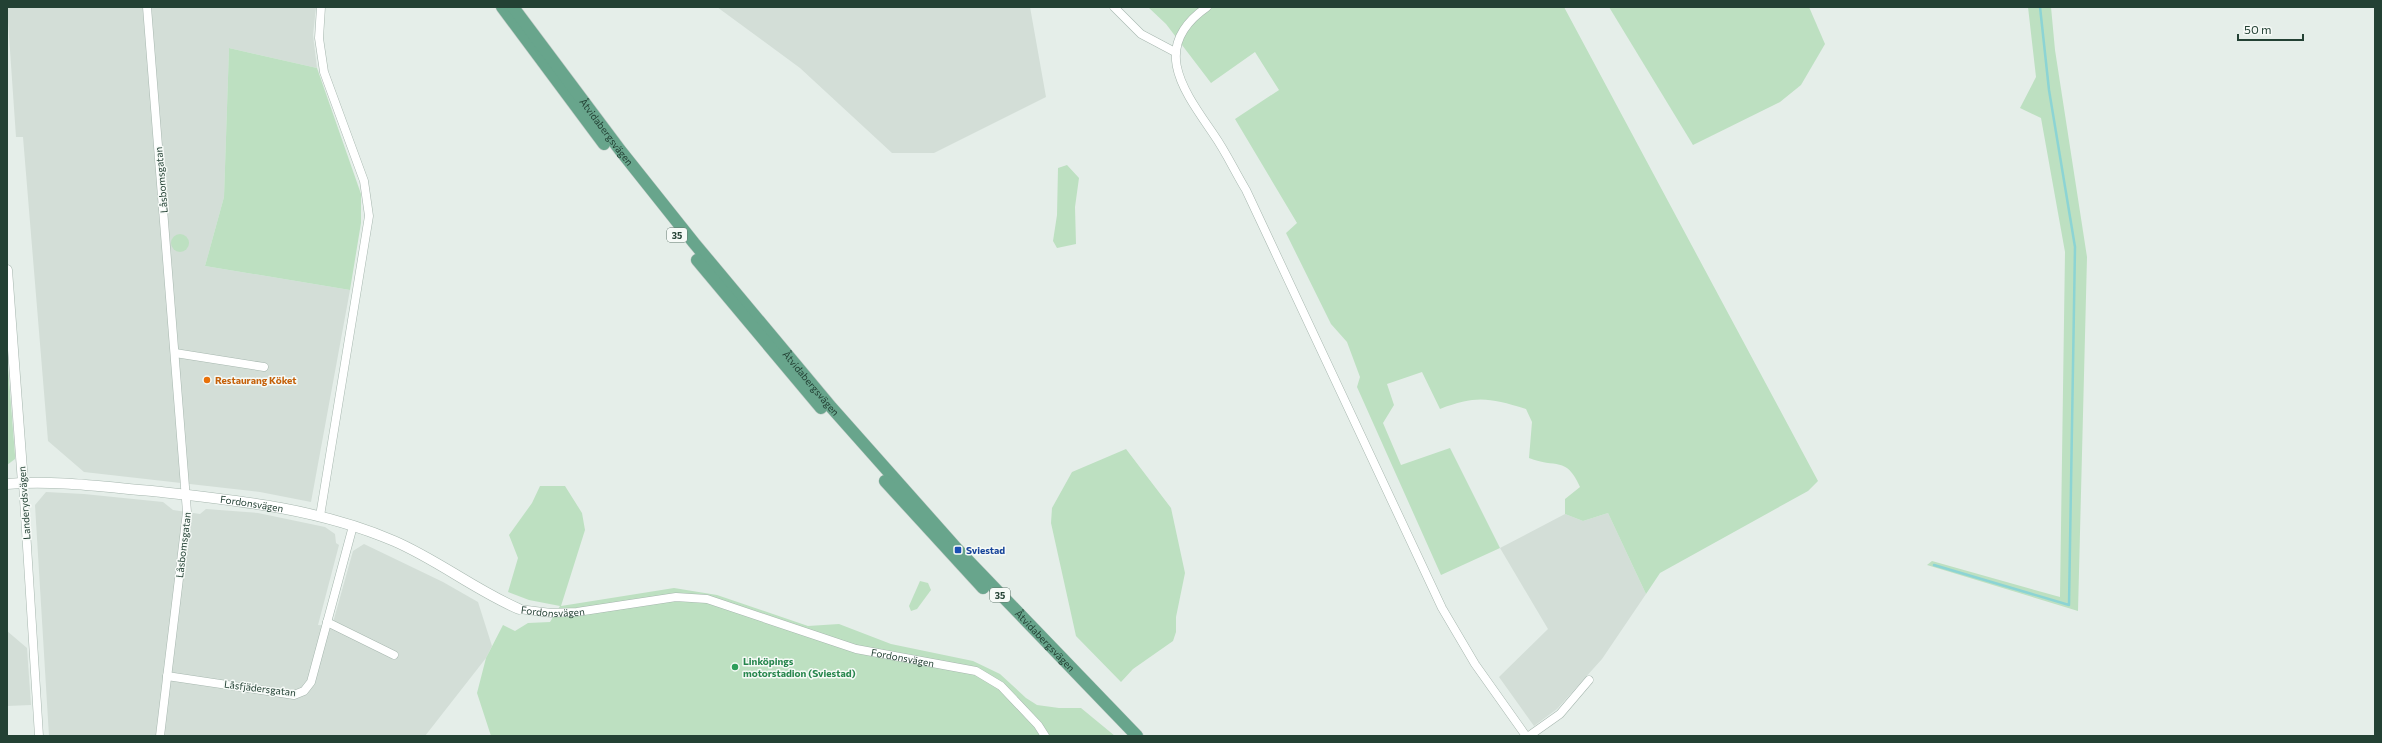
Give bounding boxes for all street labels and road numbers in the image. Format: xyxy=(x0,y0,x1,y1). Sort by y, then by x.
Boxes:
street label: Åtvidabergsvägen xyxy=(577,96,636,168)
street label: Låsbomsgatan xyxy=(152,146,170,214)
road number: 35 xyxy=(667,228,687,242)
street label: Åtvidabergsvägen xyxy=(780,348,842,418)
street label: Landerydsvägen xyxy=(15,466,33,540)
street label: Fordonsvägen xyxy=(220,493,284,514)
street label: Låsbomsgatan xyxy=(173,511,193,579)
road number: 35 xyxy=(990,588,1010,602)
street label: Fordonsvägen xyxy=(520,603,585,619)
street label: Åtvidabergsvägen xyxy=(1013,607,1078,674)
street label: Fordonsvägen xyxy=(870,646,935,669)
street label: Låsfjädersgatan xyxy=(223,678,297,698)

